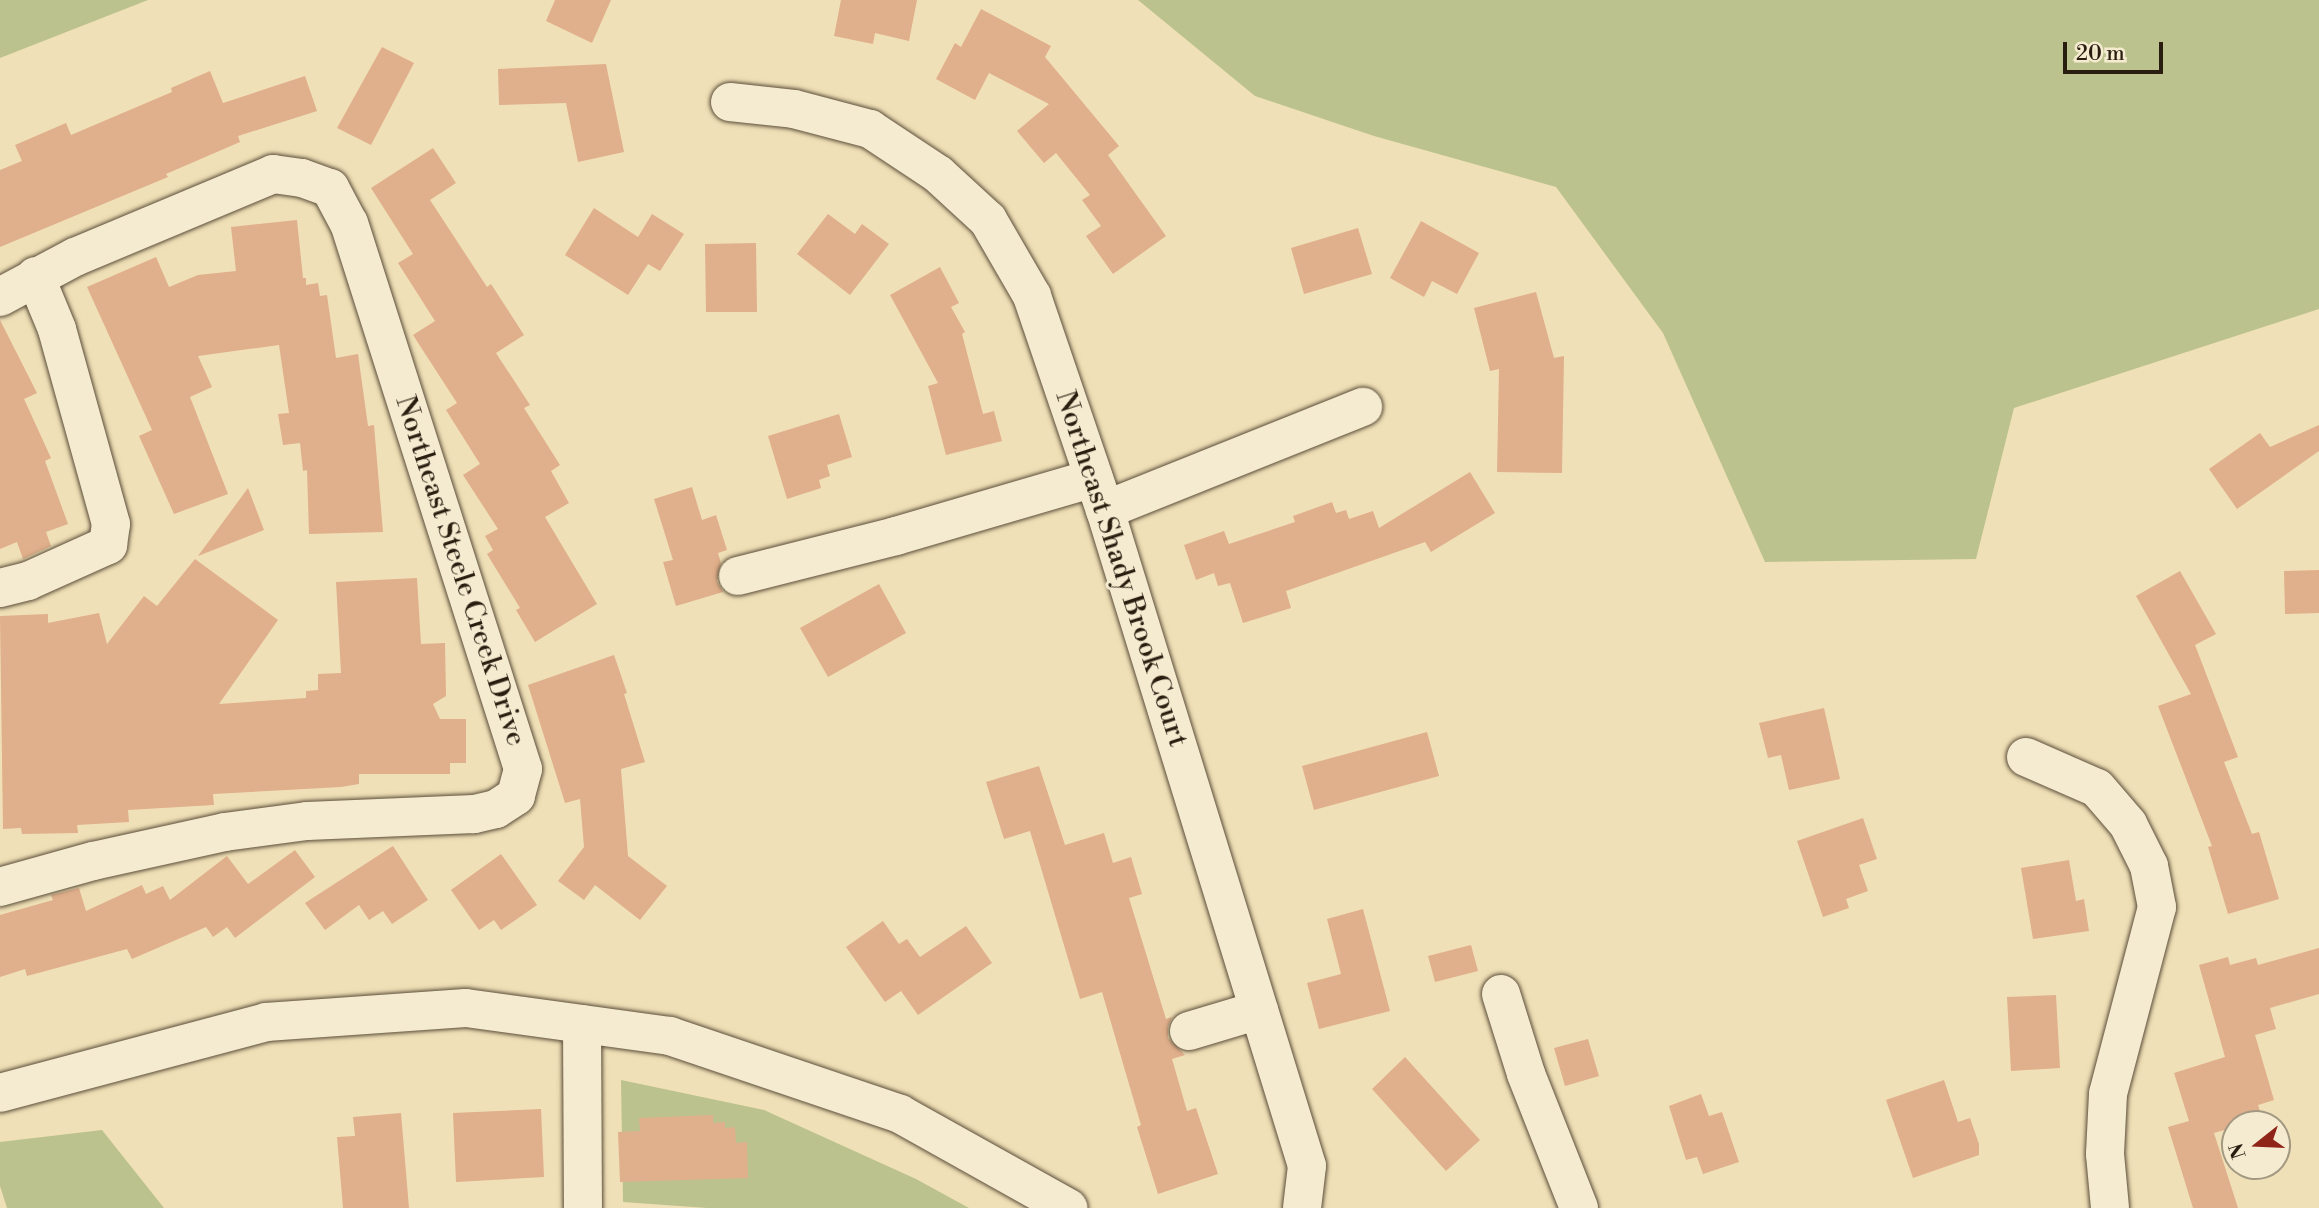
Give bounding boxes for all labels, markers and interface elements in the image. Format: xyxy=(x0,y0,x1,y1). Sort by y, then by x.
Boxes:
scale bar xyxy=(2067,28,2167,72)
text: 20 m xyxy=(2076,41,2125,67)
street label: Northeast Shady Brook Court xyxy=(1048,387,1194,751)
street label: Northeast Steele Creek Drive xyxy=(388,392,532,750)
north arrow xyxy=(2221,1110,2291,1180)
text: N xyxy=(2224,1140,2252,1162)

